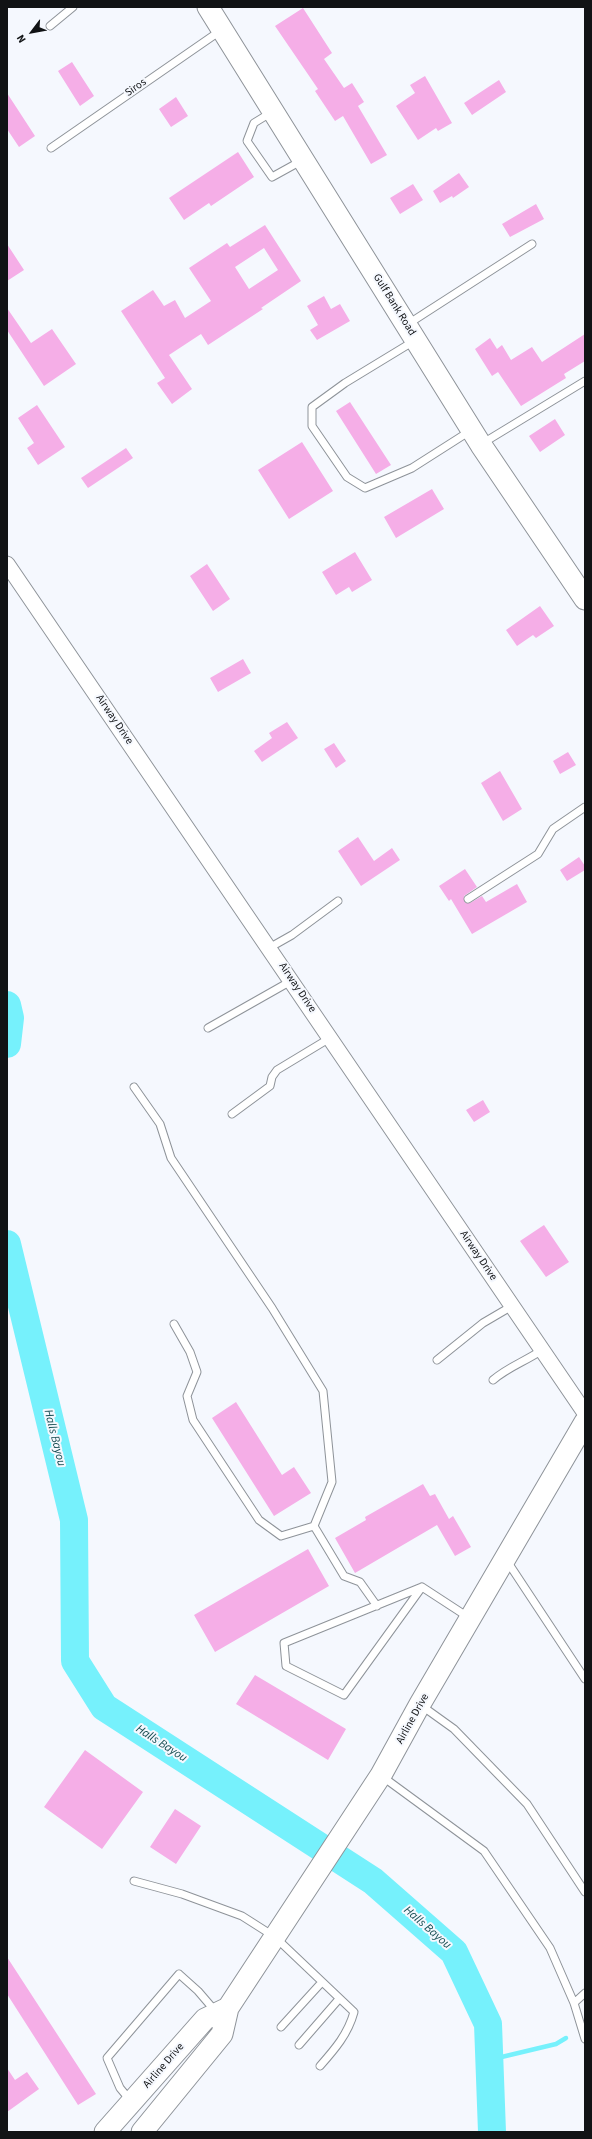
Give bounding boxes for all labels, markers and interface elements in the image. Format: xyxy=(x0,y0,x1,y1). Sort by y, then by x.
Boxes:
north arrow xyxy=(12,12,52,52)
text: N xyxy=(13,32,30,46)
street label: Siros xyxy=(123,76,149,100)
street label: Gulf Bank Road xyxy=(370,272,418,338)
street label: Airway Drive xyxy=(93,693,135,747)
street label: Airway Drive xyxy=(276,961,318,1015)
street label: Airway Drive xyxy=(457,1229,499,1283)
water label: Halls Bayou xyxy=(40,1408,68,1468)
street label: Airline Drive xyxy=(394,1692,432,1746)
water label: Halls Bayou xyxy=(133,1722,189,1766)
water label: Halls Bayou xyxy=(400,1904,454,1952)
street label: Airline Drive xyxy=(141,2041,187,2091)

